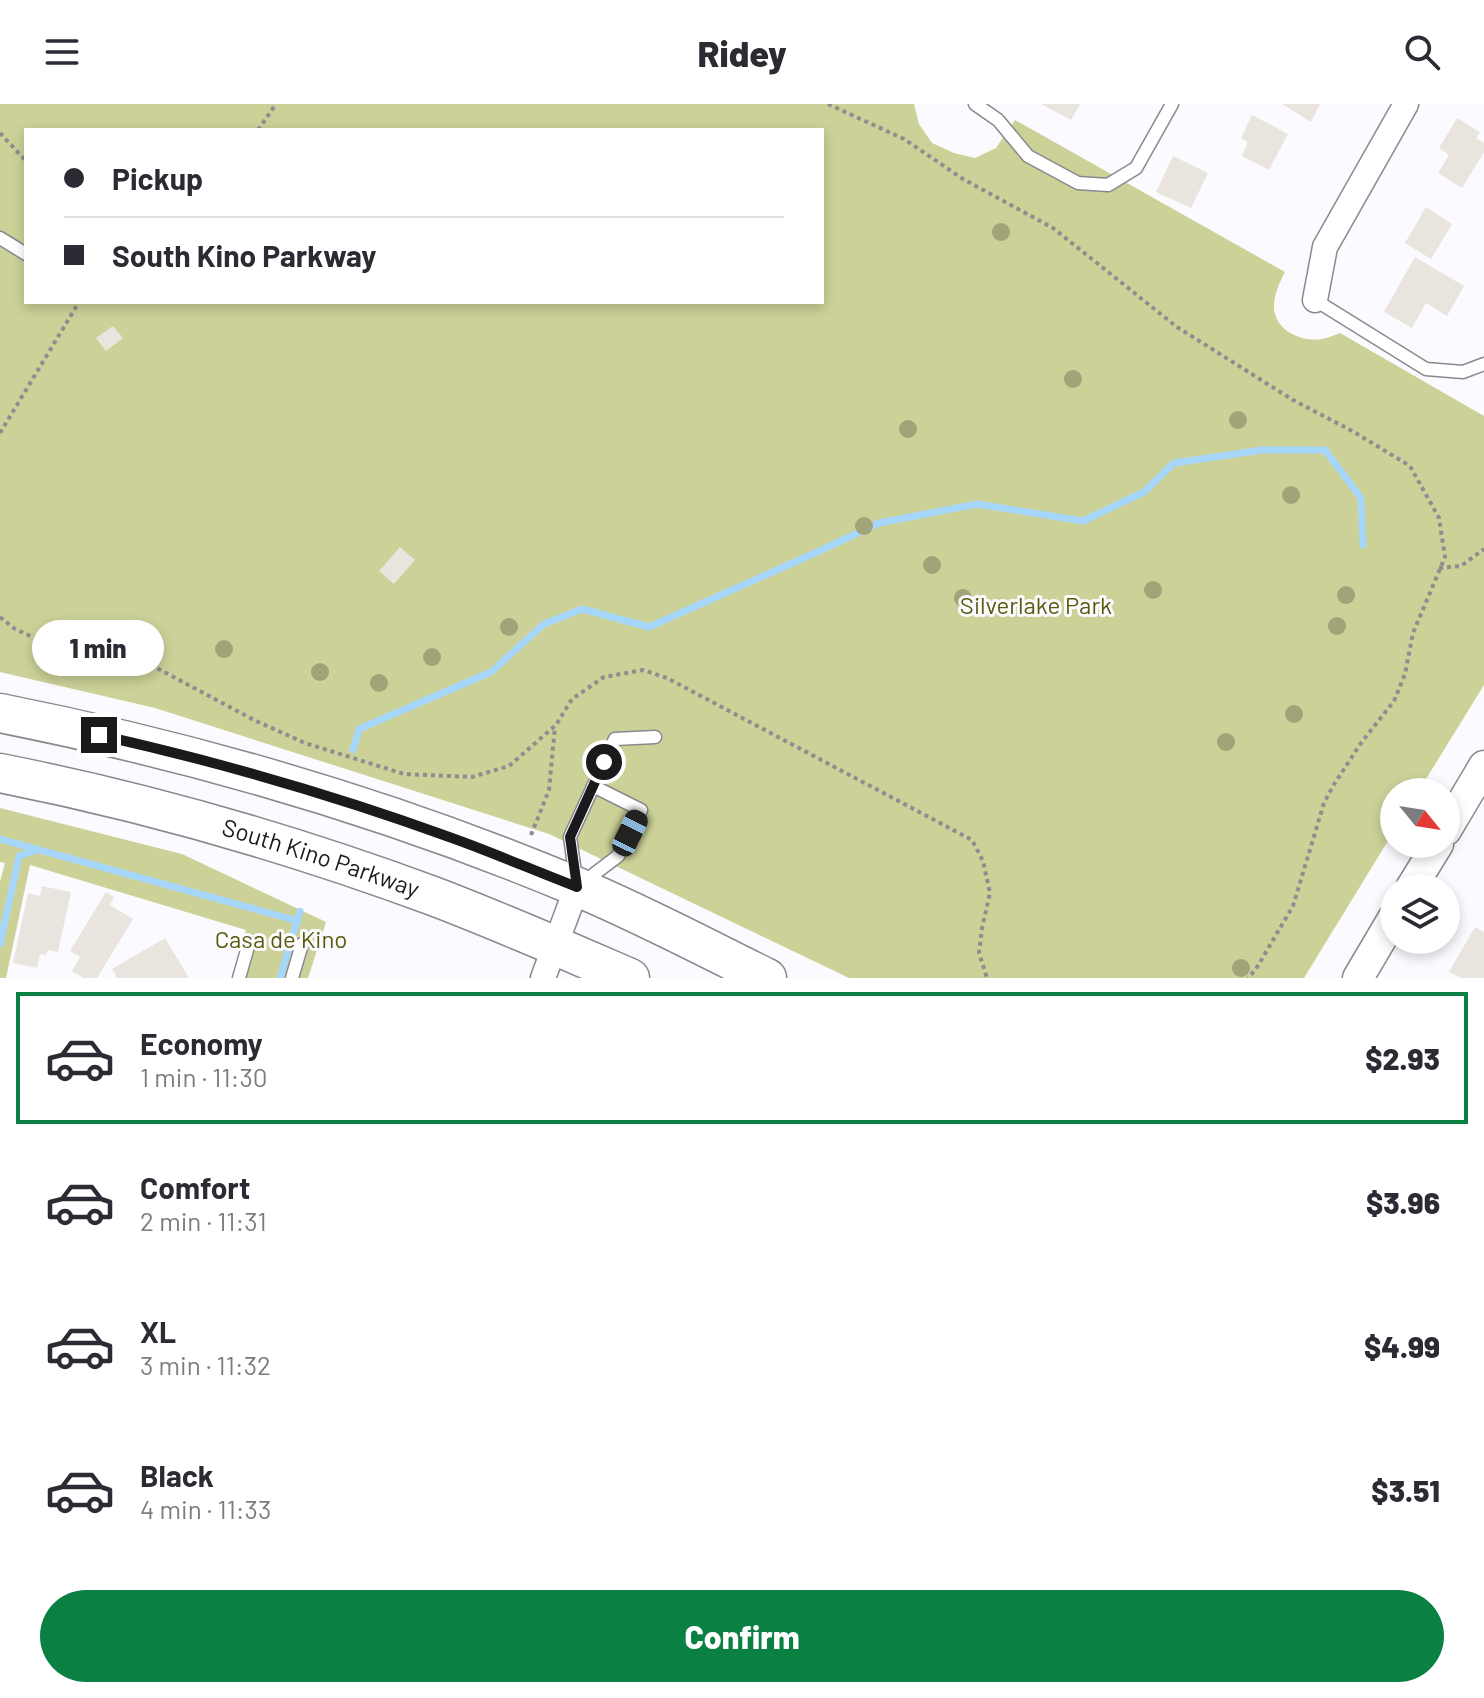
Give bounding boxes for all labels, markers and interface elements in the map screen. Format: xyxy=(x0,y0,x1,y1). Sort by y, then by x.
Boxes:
icon: menu xyxy=(40,30,84,74)
icon: search xyxy=(1400,30,1444,74)
text: Ridey xyxy=(697,31,787,74)
text: Pickup xyxy=(112,160,203,196)
text: South Kino Parkway xyxy=(112,237,376,273)
park label: Silverlake Park xyxy=(960,590,1112,619)
callout: 1 min xyxy=(33,619,165,675)
text: 1 min xyxy=(69,632,127,663)
route end xyxy=(81,717,117,753)
route start xyxy=(586,744,622,780)
north arrow xyxy=(1380,778,1460,858)
map controls xyxy=(1380,778,1460,954)
car xyxy=(609,806,651,860)
street label: South Kino Parkway xyxy=(219,812,424,903)
button: layers xyxy=(1380,874,1460,954)
park label: Casa de Kino xyxy=(215,924,347,953)
icon: car xyxy=(44,1022,116,1094)
text: Economy xyxy=(140,1025,263,1061)
text: $2.93 xyxy=(1365,1040,1440,1076)
text: 1 min · 11:30 xyxy=(140,1061,267,1092)
icon: car xyxy=(44,1166,116,1238)
text: Comfort xyxy=(140,1169,250,1205)
text: $3.96 xyxy=(1366,1184,1440,1220)
text: 2 min · 11:31 xyxy=(140,1205,267,1236)
icon: car xyxy=(44,1310,116,1382)
text: XL xyxy=(140,1313,176,1349)
text: $4.99 xyxy=(1364,1328,1440,1364)
text: 3 min · 11:32 xyxy=(140,1349,271,1380)
icon: car xyxy=(44,1454,116,1526)
text: Black xyxy=(140,1457,214,1493)
text: $3.51 xyxy=(1371,1472,1440,1508)
text: 4 min · 11:33 xyxy=(140,1493,271,1524)
button: Confirm xyxy=(40,1590,1444,1682)

